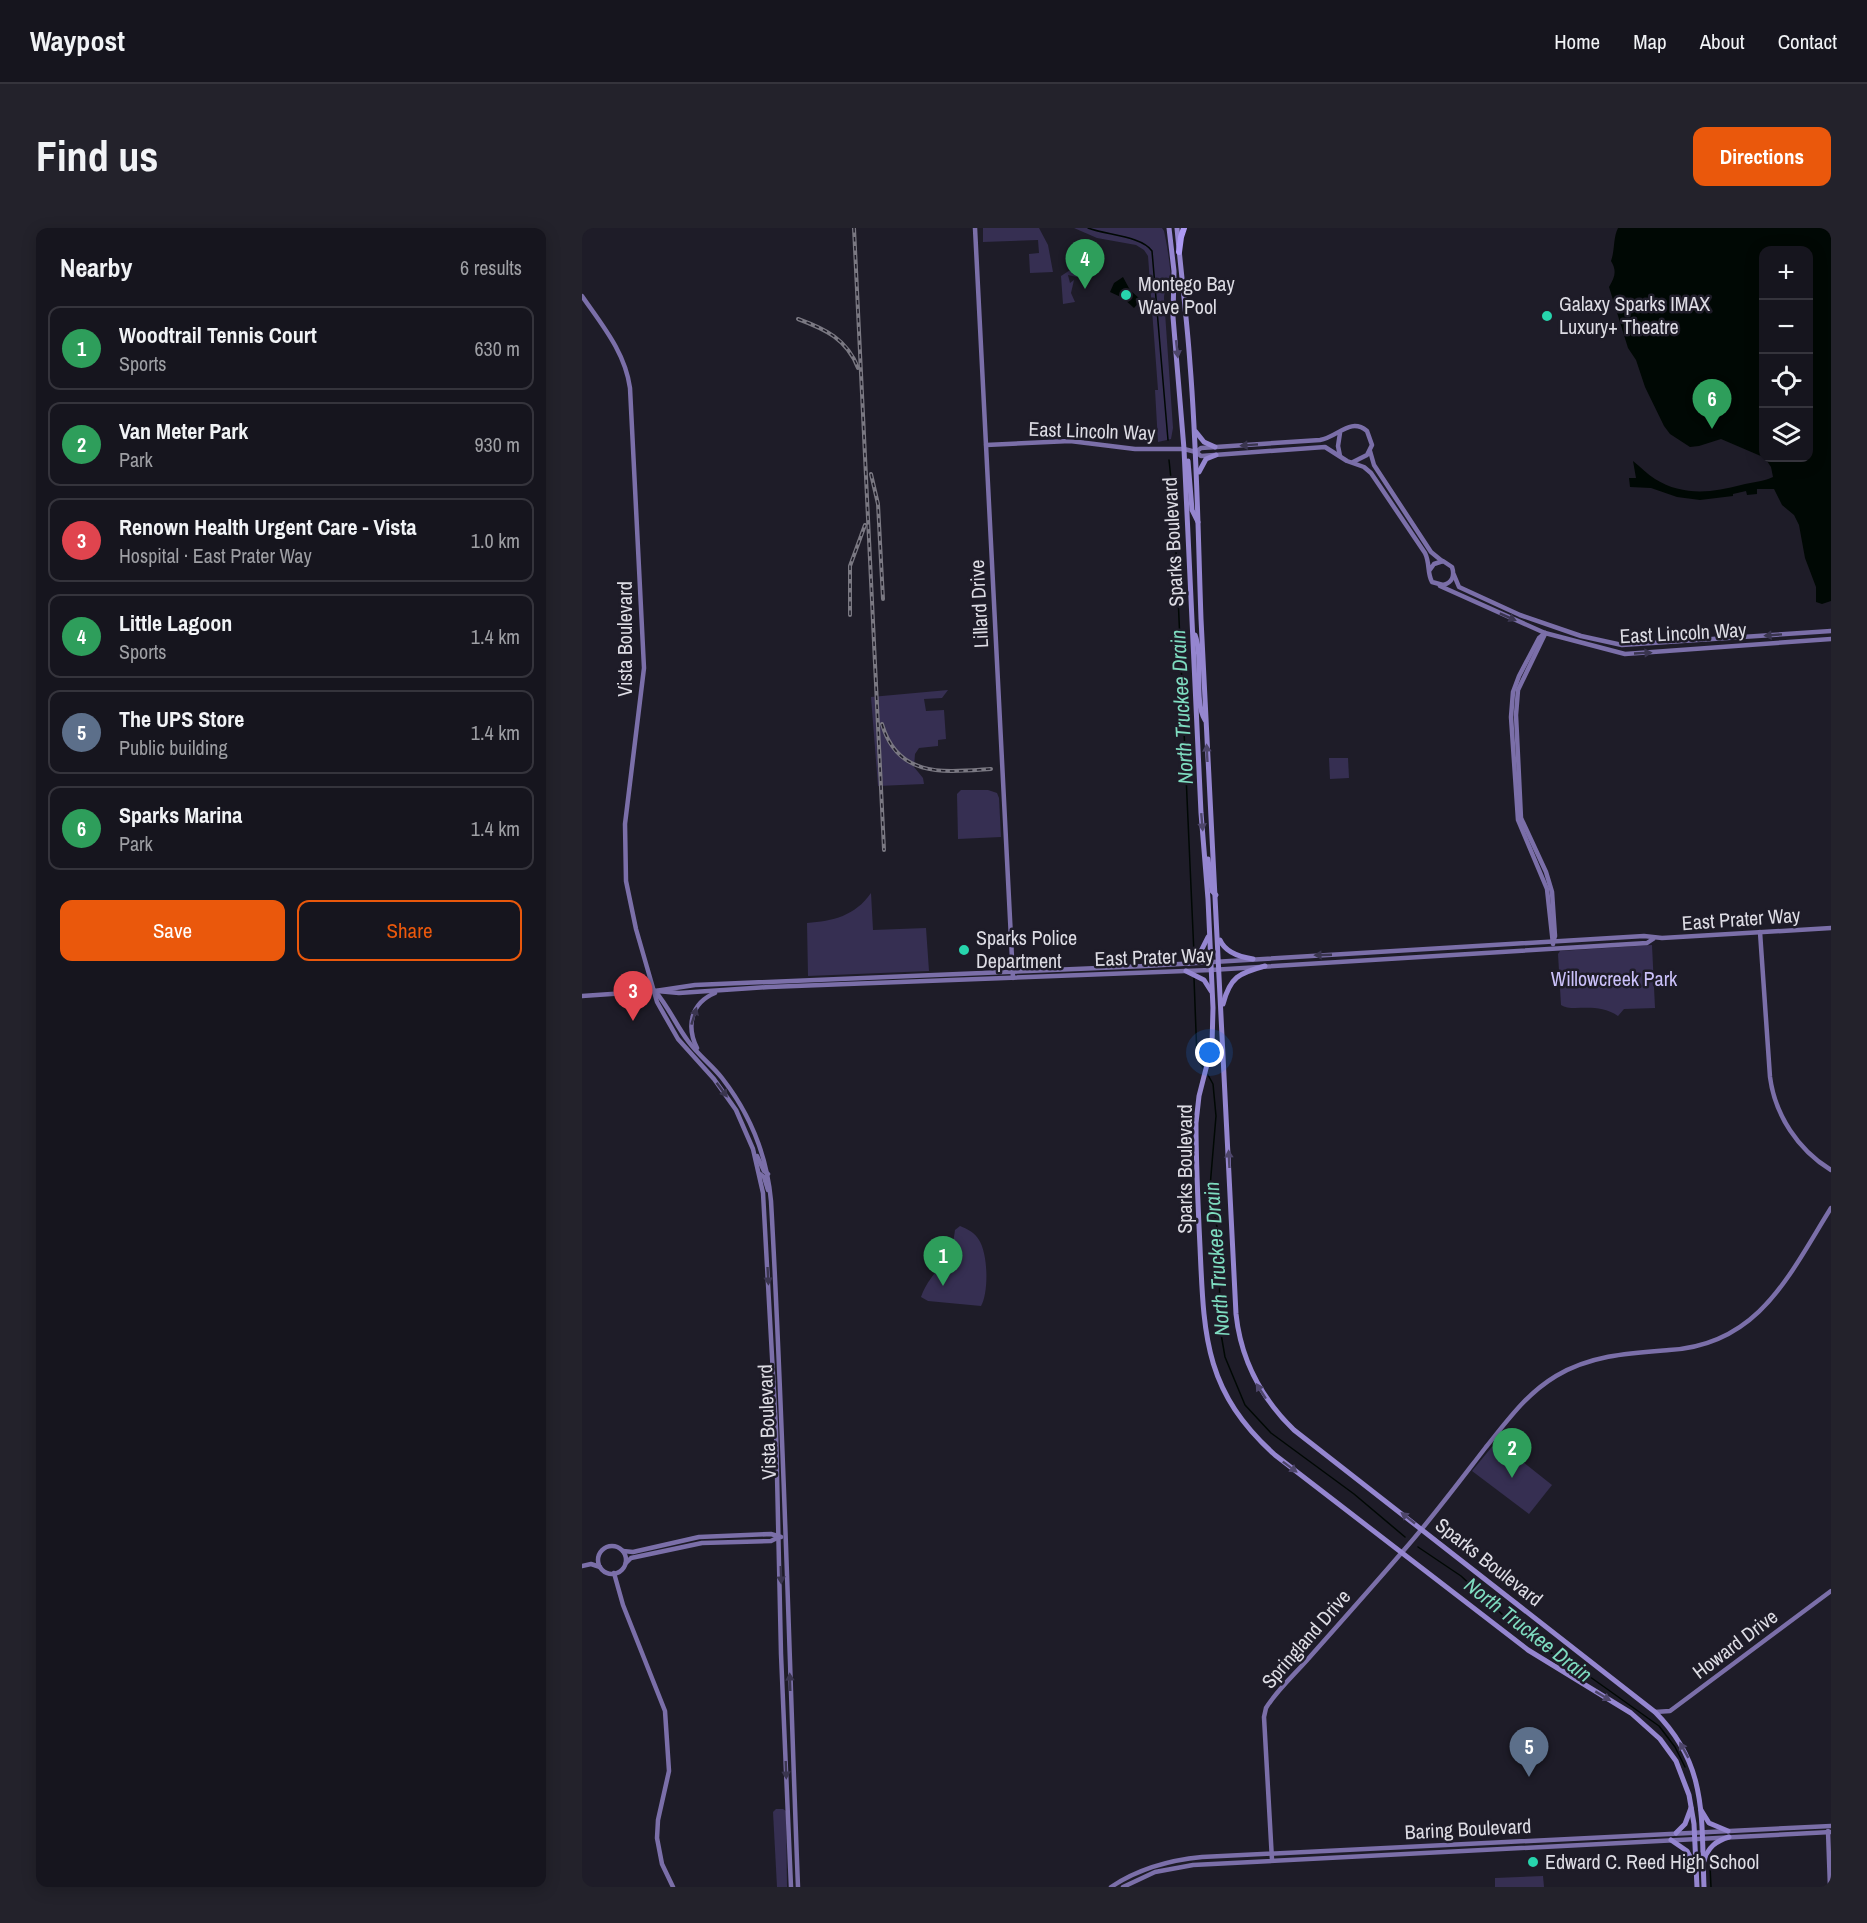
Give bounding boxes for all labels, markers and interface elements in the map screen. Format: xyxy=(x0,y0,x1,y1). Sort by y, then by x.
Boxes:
text: Waypost xyxy=(30,22,125,60)
text: Home xyxy=(1554,27,1600,56)
text: Map xyxy=(1633,27,1667,56)
text: About xyxy=(1700,27,1745,56)
text: Contact xyxy=(1778,27,1837,56)
button: Directions xyxy=(1693,127,1831,186)
text: Find us xyxy=(36,128,158,184)
pin: 4 xyxy=(1066,239,1104,289)
map controls xyxy=(1759,246,1813,462)
button: + xyxy=(1759,246,1813,300)
text: Nearby xyxy=(60,250,132,285)
text: 6 results xyxy=(460,254,522,281)
place label: Montego Bay Wave Pool xyxy=(1138,270,1235,320)
marker: Montego Bay Wave Pool xyxy=(1119,288,1133,302)
place label: Galaxy Sparks IMAX Luxury+ Theatre xyxy=(1559,290,1710,340)
button: − xyxy=(1759,300,1813,354)
marker: Galaxy Sparks IMAX Luxury+ Theatre xyxy=(1540,309,1554,323)
text: Woodtrail Tennis Court xyxy=(119,320,317,350)
text: 1 xyxy=(77,335,86,362)
text: 630 m xyxy=(474,335,520,362)
one-way arrow xyxy=(1172,340,1182,359)
text: Sports xyxy=(119,350,166,377)
button: locate xyxy=(1759,354,1813,408)
pin: 6 xyxy=(1692,380,1732,429)
button: layers xyxy=(1759,408,1813,462)
street label: East Lincoln Way xyxy=(1028,415,1157,446)
text: Van Meter Park xyxy=(119,416,248,446)
text: 2 xyxy=(77,431,86,458)
text: 930 m xyxy=(474,431,520,458)
one-way arrow xyxy=(1239,440,1258,449)
text: Park xyxy=(119,446,153,473)
street label: Sparks Boulevard xyxy=(1156,477,1189,607)
text: Renown Health Urgent Care - Vista xyxy=(119,512,416,542)
text: 3 xyxy=(77,527,86,554)
text: 1.0 km xyxy=(471,527,520,554)
text: Hospital · East Prater Way xyxy=(119,542,312,569)
street label: Lillard Drive xyxy=(963,559,994,649)
street label: Vista Boulevard xyxy=(611,581,638,697)
text: Little Lagoon xyxy=(119,608,232,638)
one-way arrow xyxy=(1499,613,1517,623)
street label: East Lincoln Way xyxy=(1619,616,1748,649)
text: 4 xyxy=(77,623,86,650)
text: 1.4 km xyxy=(471,623,520,650)
water label: North Truckee Drain xyxy=(1163,629,1200,785)
one-way arrow xyxy=(1763,631,1782,640)
text: Sports xyxy=(119,638,166,665)
one-way arrow xyxy=(1633,649,1652,658)
text: The UPS Store xyxy=(119,704,244,734)
text: 5 xyxy=(77,719,86,746)
text: 1.4 km xyxy=(471,719,520,746)
text: Public building xyxy=(119,734,228,761)
one-way arrow xyxy=(1203,743,1212,762)
text: Sparks Marina xyxy=(119,800,242,830)
one-way arrow xyxy=(1197,813,1207,832)
text: 6 xyxy=(77,815,86,842)
text: 1.4 km xyxy=(471,815,520,842)
text: Park xyxy=(119,830,153,857)
button: Save xyxy=(60,900,285,961)
button: Share xyxy=(297,900,522,961)
street label: East Prater Way xyxy=(1681,901,1802,936)
place label: Sparks Police Department xyxy=(976,924,1077,974)
street label: East Prater Way xyxy=(1094,941,1215,972)
marker: Sparks Police Department xyxy=(957,943,971,957)
one-way arrow xyxy=(1313,951,1332,960)
park label: Willowcreek Park xyxy=(1551,965,1678,992)
pin: 3 xyxy=(614,972,652,1021)
one-way arrow xyxy=(690,1007,699,1025)
your location xyxy=(1195,1038,1224,1067)
one-way arrow xyxy=(716,1082,728,1098)
street label: Sparks Boulevard xyxy=(1171,1104,1198,1234)
one-way arrow xyxy=(1224,1149,1233,1168)
water label: North Truckee Drain xyxy=(1197,1181,1236,1337)
pin: 1 xyxy=(924,1236,962,1286)
one-way arrow xyxy=(764,1266,773,1285)
street label: Vista Boulevard xyxy=(751,1364,782,1480)
one-way arrow xyxy=(1256,1382,1267,1399)
pin: 2 xyxy=(1492,1428,1532,1478)
one-way arrow xyxy=(1282,1460,1297,1472)
street label: Sparks Boulevard xyxy=(1430,1511,1549,1612)
one-way arrow xyxy=(1400,1512,1415,1524)
one-way arrow xyxy=(776,1566,785,1585)
water label: North Truckee Drain xyxy=(1458,1571,1598,1689)
street label: Springland Drive xyxy=(1255,1583,1356,1694)
street label: Howard Drive xyxy=(1687,1603,1783,1685)
one-way arrow xyxy=(785,1672,794,1691)
one-way arrow xyxy=(1595,1691,1611,1702)
pin: 5 xyxy=(1510,1728,1548,1777)
one-way arrow xyxy=(1679,1742,1690,1758)
one-way arrow xyxy=(782,1761,791,1780)
street label: Baring Boulevard xyxy=(1404,1812,1532,1845)
place label: Edward C. Reed High School xyxy=(1545,1848,1759,1875)
marker: Edward C. Reed High School xyxy=(1526,1855,1540,1869)

